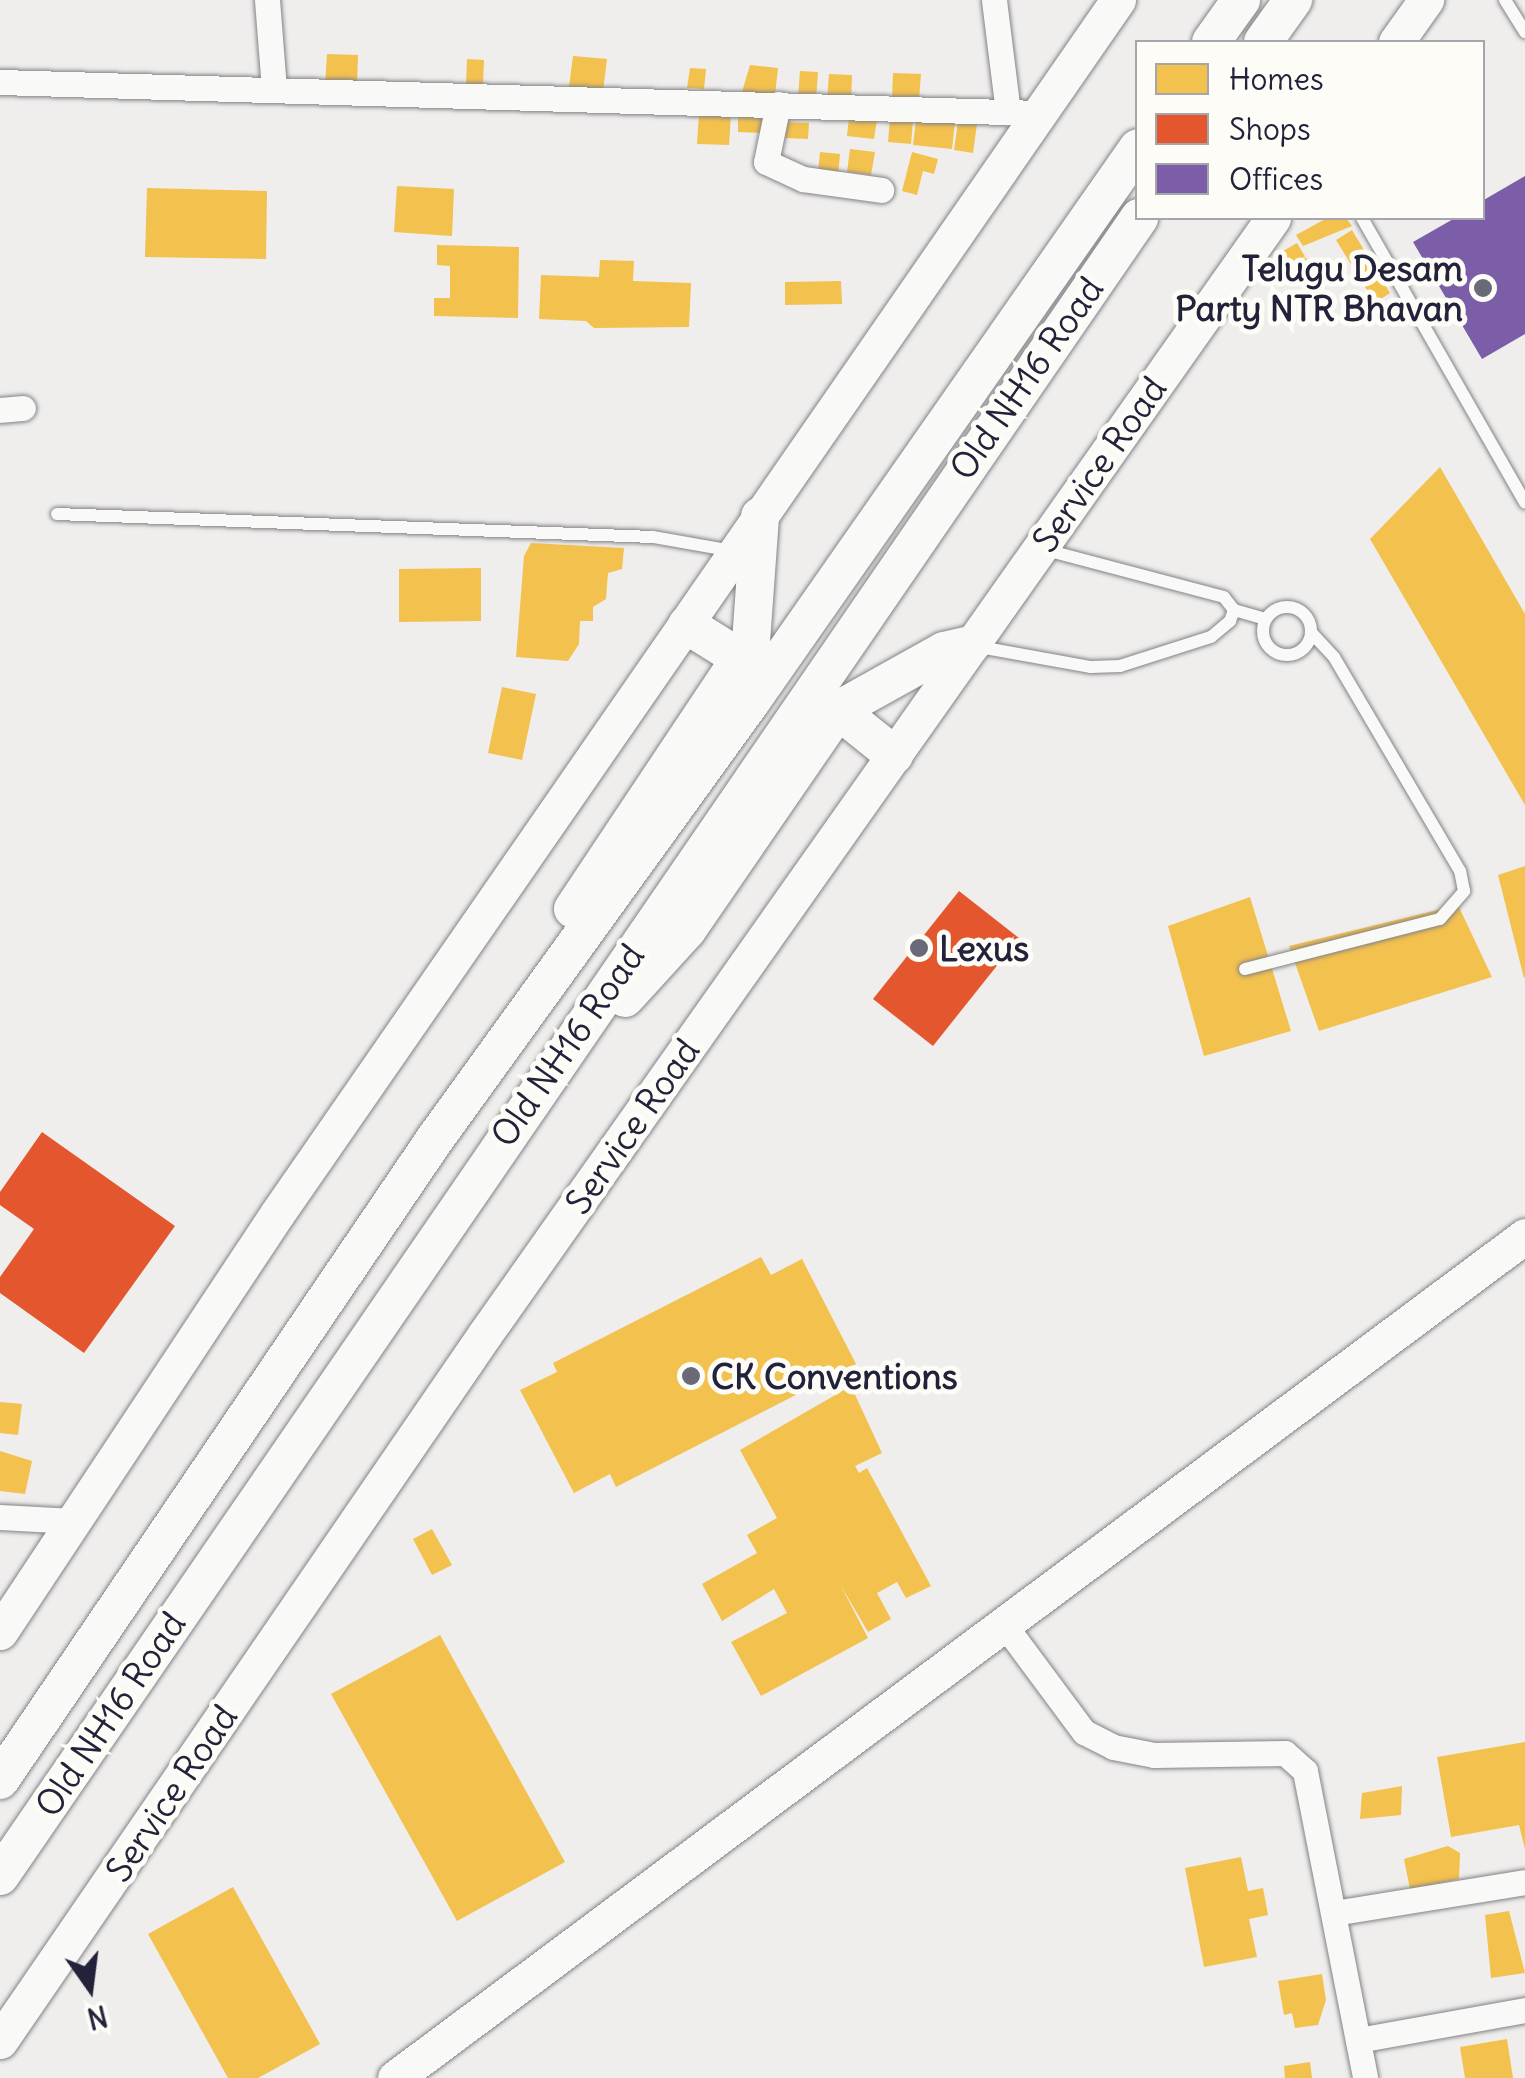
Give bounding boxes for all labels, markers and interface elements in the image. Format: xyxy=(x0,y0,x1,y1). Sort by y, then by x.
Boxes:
legend xyxy=(1135,40,1485,220)
text: Homes xyxy=(1229,60,1324,98)
text: Shops xyxy=(1229,110,1311,148)
text: Offices xyxy=(1229,160,1323,198)
place label: Telugu Desam Party NTR Bhavan xyxy=(1175,247,1463,329)
street label: Old NH16 Road xyxy=(941,269,1111,487)
marker: Telugu Desam Party NTR Bhavan xyxy=(1472,277,1494,299)
street label: Service Road xyxy=(1023,368,1175,560)
place label: Lexus xyxy=(939,927,1029,969)
street label: Old NH16 Road xyxy=(482,936,652,1154)
marker: Lexus xyxy=(908,937,930,959)
street label: Service Road xyxy=(556,1030,708,1222)
place label: CK Conventions xyxy=(711,1355,958,1397)
marker: CK Conventions xyxy=(680,1365,702,1387)
street label: Old NH16 Road xyxy=(26,1604,194,1824)
street label: Service Road xyxy=(97,1697,245,1889)
north arrow xyxy=(40,1938,140,2038)
text: N xyxy=(84,1997,111,2037)

